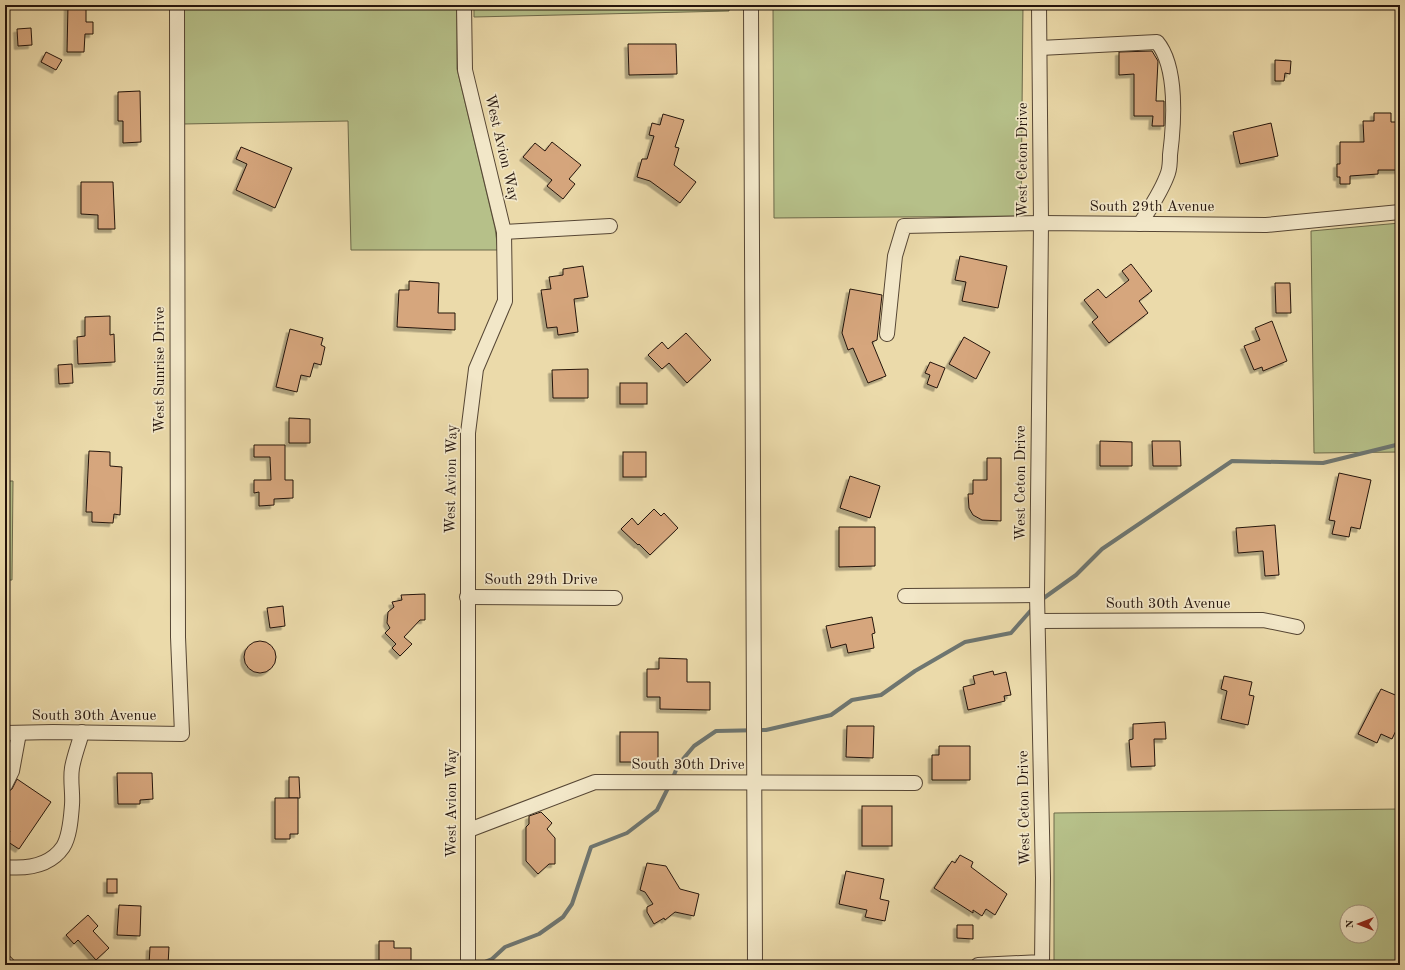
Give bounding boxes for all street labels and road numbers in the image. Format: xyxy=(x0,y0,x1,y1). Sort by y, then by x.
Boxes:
street label: West Avion Way xyxy=(481,93,521,203)
street label: West Ceton Drive xyxy=(1016,102,1031,218)
street label: South 29th Avenue xyxy=(1089,200,1215,215)
street label: West Sunrise Drive xyxy=(153,307,168,433)
street label: West Avion Way xyxy=(444,424,460,534)
street label: West Ceton Drive xyxy=(1014,425,1029,541)
street label: South 29th Drive xyxy=(484,573,598,588)
street label: South 30th Avenue xyxy=(1105,597,1231,612)
street label: South 30th Avenue xyxy=(31,709,157,724)
street label: West Avion Way xyxy=(445,748,460,858)
street label: West Ceton Drive xyxy=(1016,750,1034,866)
street label: South 30th Drive xyxy=(631,758,745,773)

